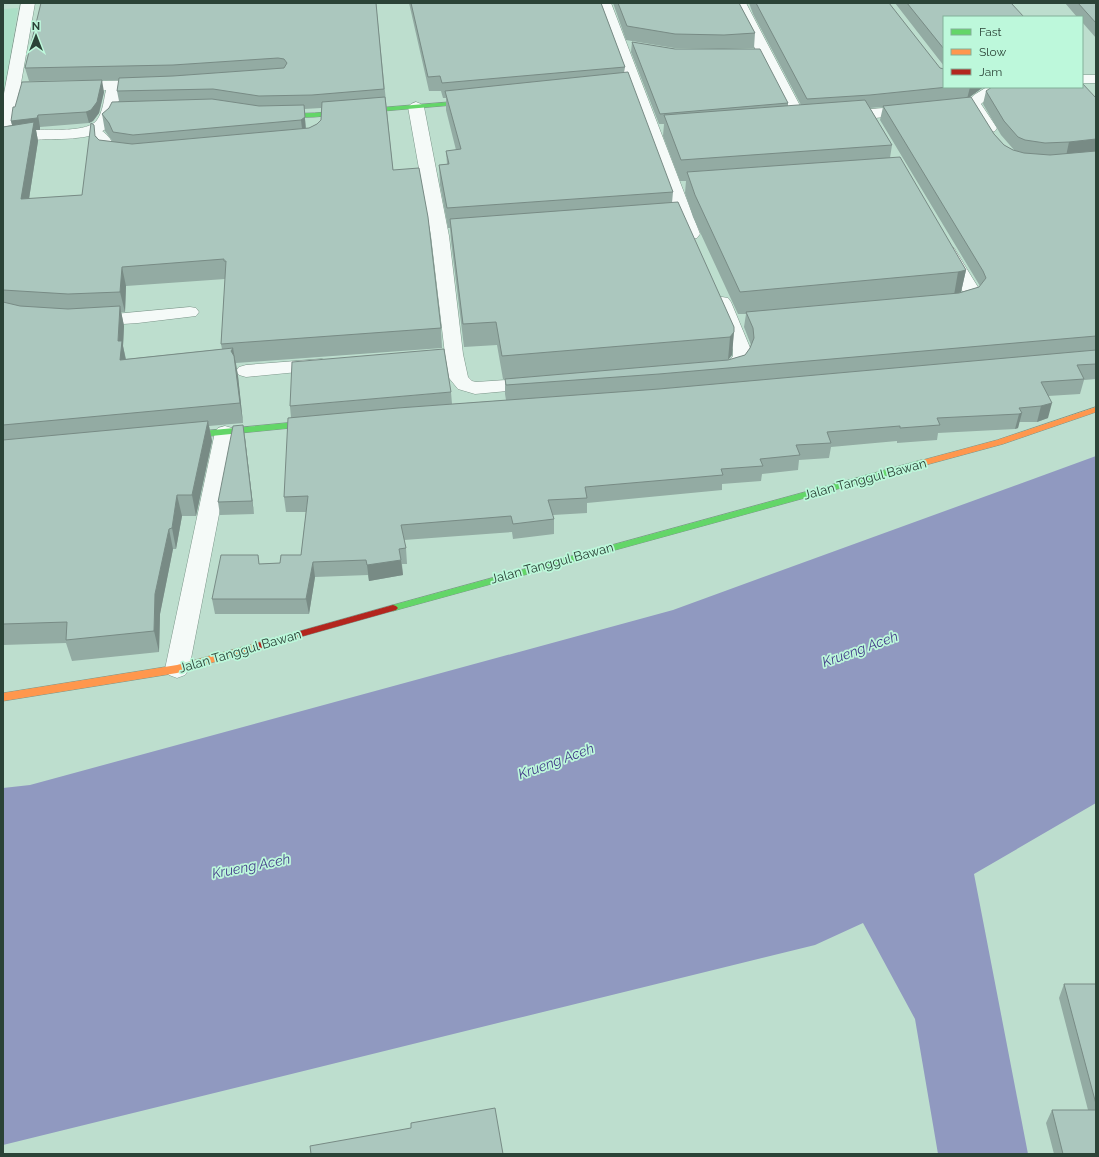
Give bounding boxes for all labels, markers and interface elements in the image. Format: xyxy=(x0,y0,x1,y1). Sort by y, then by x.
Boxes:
north arrow xyxy=(16,16,56,56)
legend xyxy=(943,16,1083,88)
text: N xyxy=(32,20,40,33)
text: Fast xyxy=(979,25,1002,39)
text: Slow xyxy=(979,45,1006,59)
text: Jam xyxy=(979,65,1002,79)
street label: Jalan Tanggul Bawan xyxy=(802,455,928,503)
street label: Jalan Tanggul Bawan xyxy=(489,539,615,587)
street label: Jalan Tanggul Bawan xyxy=(177,626,303,676)
water label: Krueng Aceh xyxy=(820,628,900,670)
water label: Krueng Aceh xyxy=(516,740,596,782)
water label: Krueng Aceh xyxy=(210,851,292,881)

